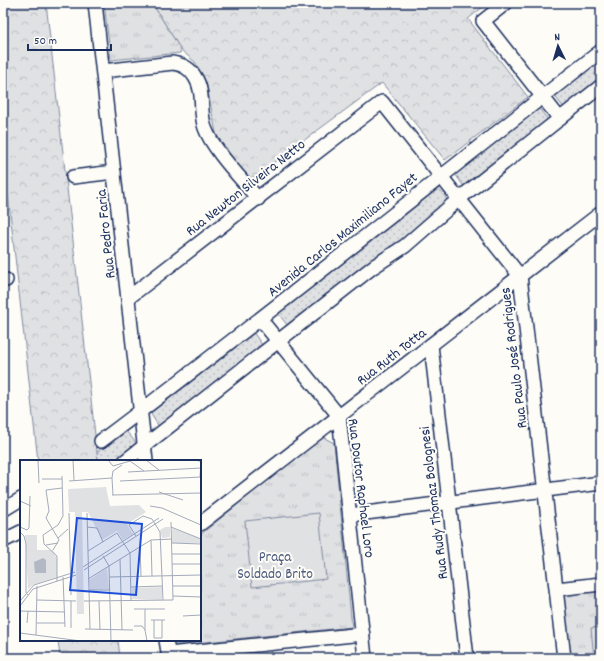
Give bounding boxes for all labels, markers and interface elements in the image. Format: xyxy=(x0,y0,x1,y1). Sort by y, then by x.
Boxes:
scale bar xyxy=(28,26,111,52)
north arrow xyxy=(538,26,578,66)
text: N xyxy=(554,30,561,46)
text: 50 m xyxy=(34,33,57,50)
street label: Rua Newton Silveira Netto xyxy=(182,135,311,242)
street label: Avenida Carlos Maximiliano Fayet xyxy=(263,168,423,303)
street label: Rua Pedro Faria xyxy=(91,187,123,279)
street label: Rua Paulo José Rodrigues xyxy=(495,286,535,429)
street label: Rua Ruth Totta xyxy=(353,323,433,392)
street label: Rua Doutor Raphael Loro xyxy=(341,417,380,559)
street label: Rua Rudy Thomaz Bolognesi xyxy=(415,425,455,580)
inset map xyxy=(20,460,201,641)
park label: Praça Soldado Brito xyxy=(237,547,313,586)

